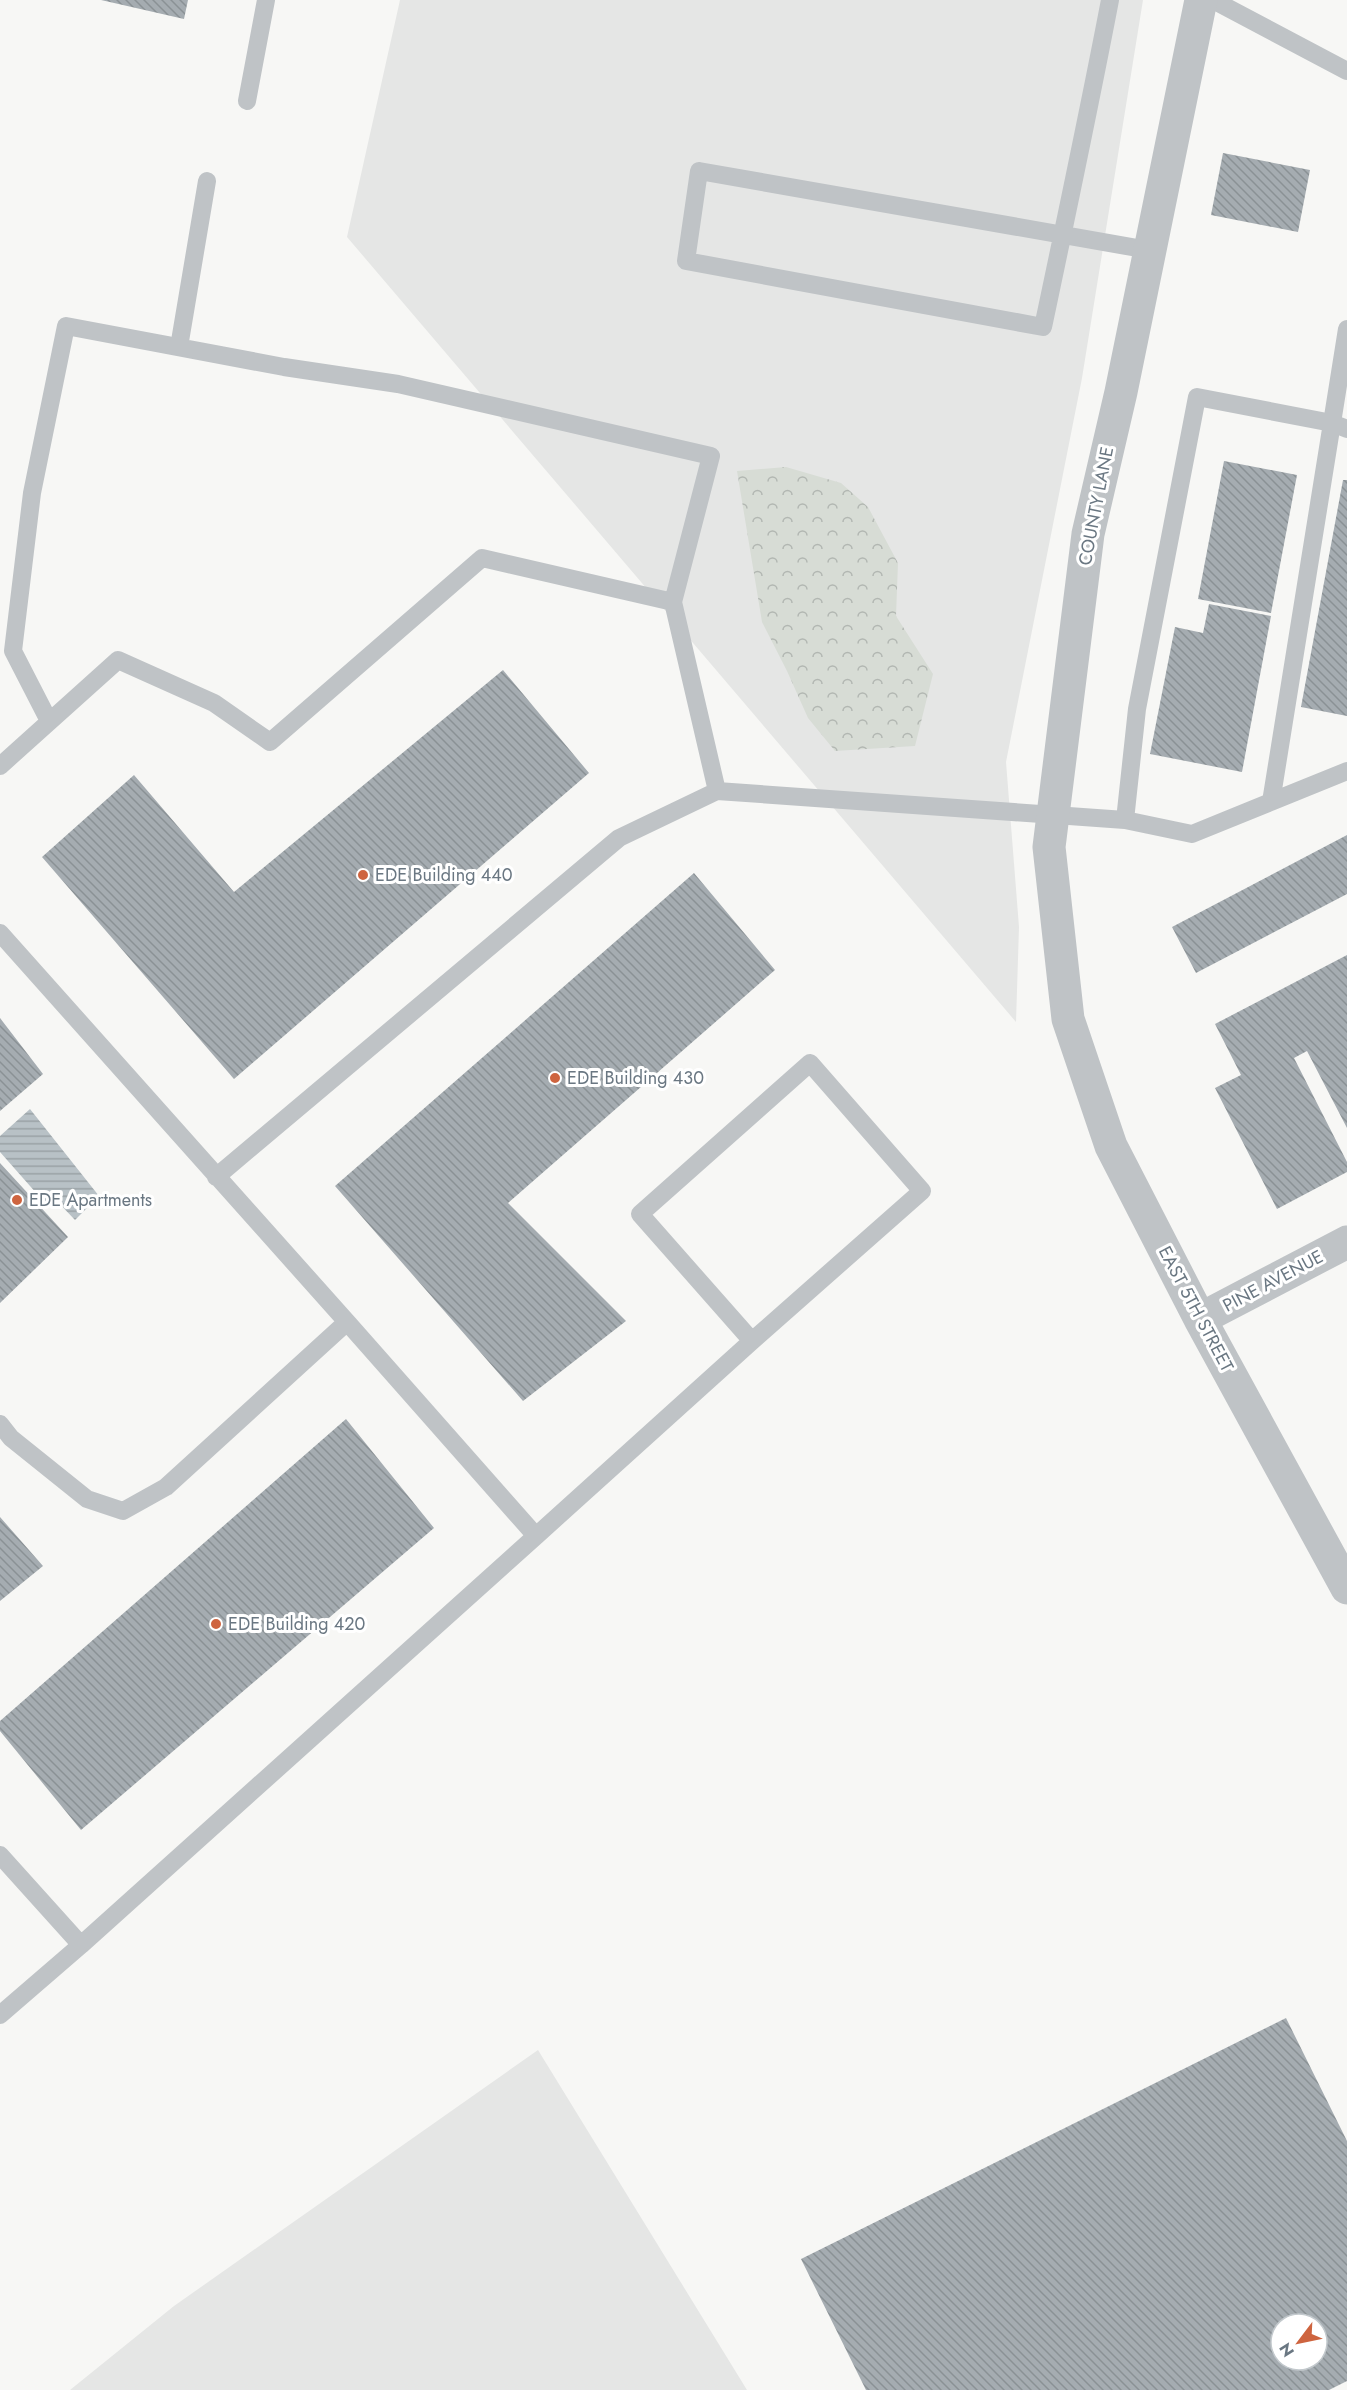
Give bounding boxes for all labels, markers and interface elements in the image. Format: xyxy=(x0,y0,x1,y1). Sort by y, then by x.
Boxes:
street label: COUNTY LANE xyxy=(1072,444,1120,568)
place label: EDE Building 440 xyxy=(375,862,513,888)
marker: EDE Building 440 xyxy=(356,868,370,882)
place label: EDE Building 430 xyxy=(567,1065,704,1091)
marker: EDE Building 430 xyxy=(548,1071,562,1085)
place label: EDE Apartments xyxy=(29,1187,152,1213)
marker: EDE Apartments xyxy=(10,1193,24,1207)
street label: EAST 5TH STREET xyxy=(1152,1242,1240,1377)
street label: PINE AVENUE xyxy=(1218,1244,1328,1318)
place label: EDE Building 420 xyxy=(228,1611,366,1637)
marker: EDE Building 420 xyxy=(209,1617,223,1631)
north arrow xyxy=(1269,2312,1329,2372)
text: N xyxy=(1274,2338,1300,2361)

